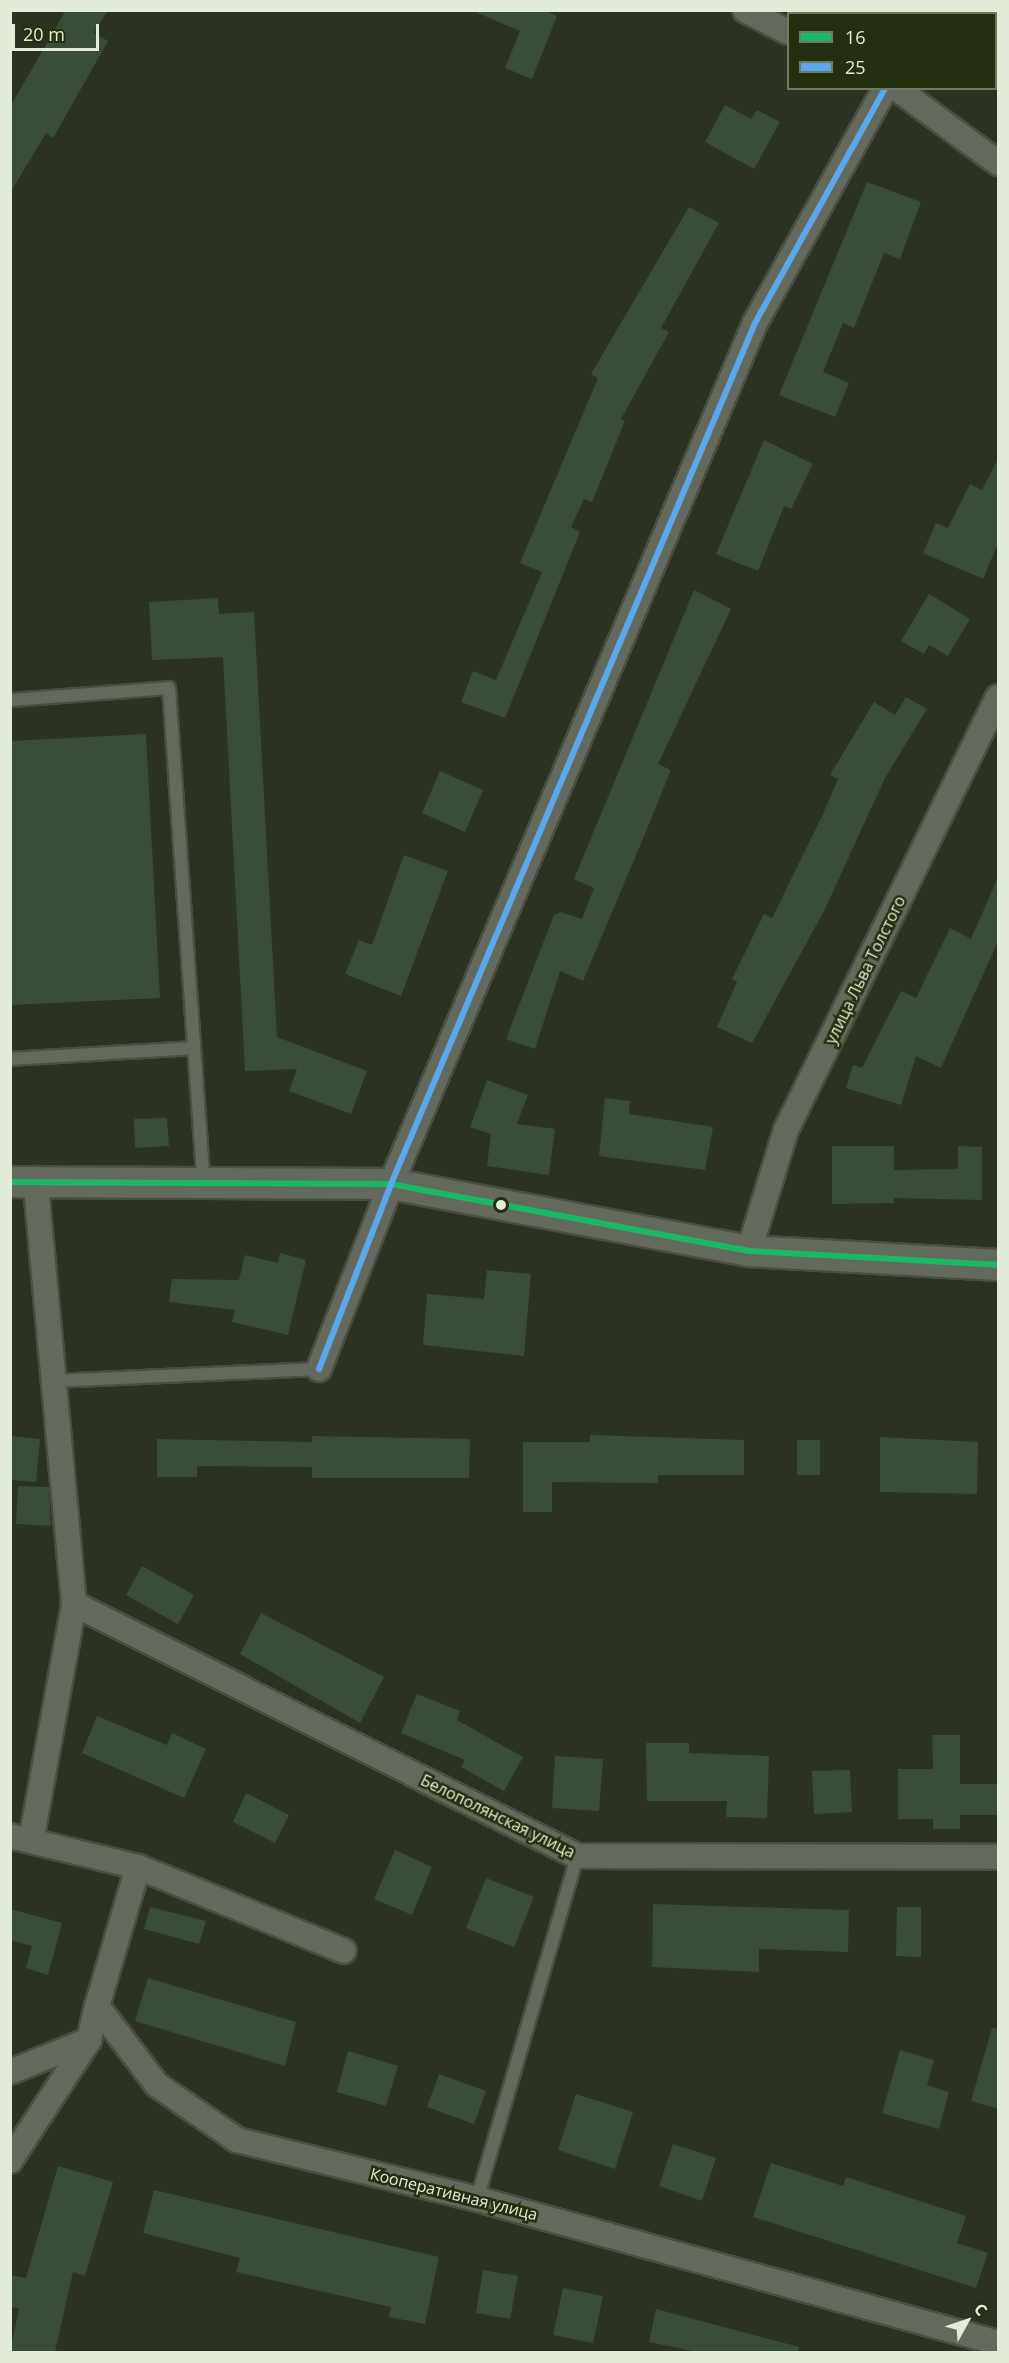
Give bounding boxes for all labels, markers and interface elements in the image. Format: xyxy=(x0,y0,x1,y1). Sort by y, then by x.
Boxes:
scale bar xyxy=(15,12,102,50)
legend xyxy=(787,12,997,90)
text: 20 m xyxy=(23,22,65,46)
text: 16 xyxy=(845,25,866,49)
text: 25 xyxy=(845,55,866,79)
street label: улица Льва Толстого xyxy=(821,893,909,1047)
unlabelled marker xyxy=(495,1199,507,1211)
street label: Белополянская улица xyxy=(418,1770,578,1862)
street label: Кооперативная улица xyxy=(368,2164,540,2224)
north arrow xyxy=(937,2291,997,2351)
text: С xyxy=(969,2298,992,2320)

